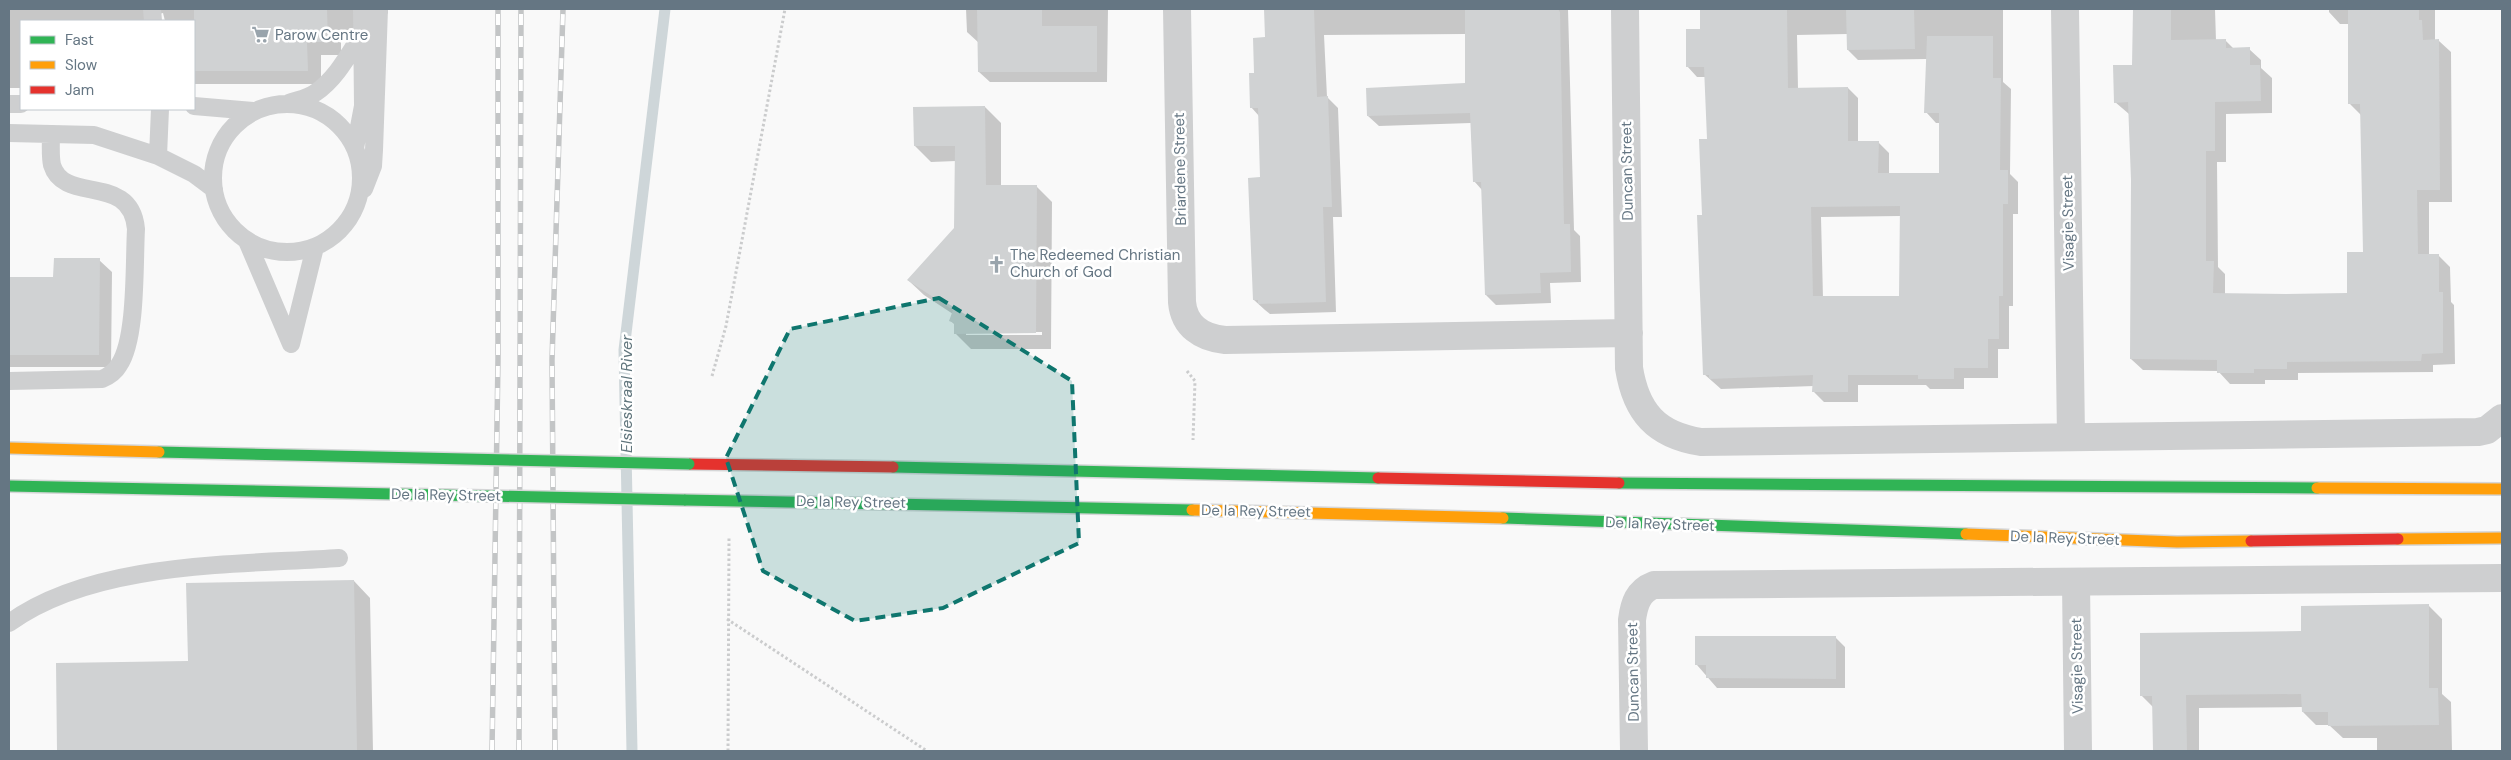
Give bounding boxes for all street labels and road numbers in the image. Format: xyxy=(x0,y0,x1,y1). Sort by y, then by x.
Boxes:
street label: Briardene Street xyxy=(1169,112,1191,226)
street label: Duncan Street xyxy=(1616,121,1638,221)
street label: Visagie Street xyxy=(2057,175,2079,271)
street label: De la Rey Street xyxy=(391,484,501,506)
street label: De la Rey Street xyxy=(796,491,906,513)
street label: De la Rey Street xyxy=(1201,500,1311,522)
street label: De la Rey Street xyxy=(1605,512,1715,536)
street label: De la Rey Street xyxy=(2010,526,2120,550)
street label: Visagie Street xyxy=(2066,618,2088,714)
street label: Duncan Street xyxy=(1622,622,1644,722)

